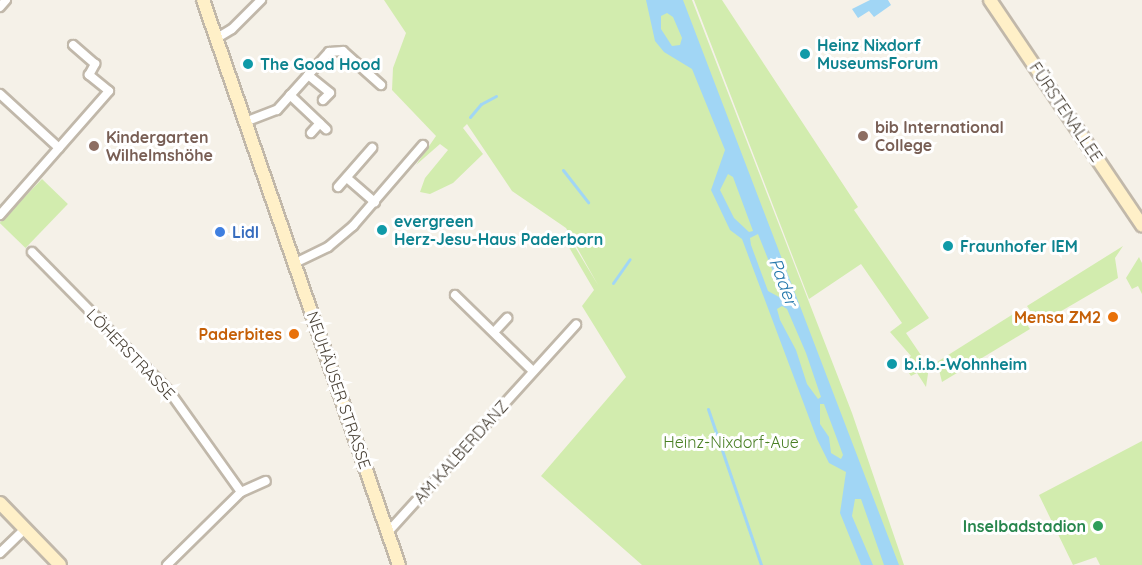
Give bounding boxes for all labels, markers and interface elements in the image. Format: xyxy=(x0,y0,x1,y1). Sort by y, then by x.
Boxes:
place label: Heinz Nixdorf MuseumsForum xyxy=(817,35,938,73)
marker: Heinz Nixdorf MuseumsForum xyxy=(798,47,812,61)
place label: The Good Hood xyxy=(260,54,380,74)
marker: The Good Hood xyxy=(241,57,255,71)
street label: FÜRSTENALLEE xyxy=(1026,58,1106,166)
place label: bib International College xyxy=(875,117,1004,155)
place label: Kindergarten Wilhelmshöhe xyxy=(106,127,213,165)
marker: bib International College xyxy=(856,129,870,143)
marker: Kindergarten Wilhelmshöhe xyxy=(87,139,101,153)
place label: evergreen Herz-Jesu-Haus Paderborn xyxy=(394,211,603,249)
place label: Lidl xyxy=(232,222,259,242)
marker: evergreen Herz-Jesu-Haus Paderborn xyxy=(375,223,389,237)
marker: Lidl xyxy=(213,225,227,239)
place label: Fraunhofer IEM xyxy=(960,236,1078,256)
marker: Fraunhofer IEM xyxy=(941,239,955,253)
water label: Pader xyxy=(764,255,802,309)
street label: LÖHERSTRASSE xyxy=(83,305,179,403)
place label: Mensa ZM2 xyxy=(1014,307,1101,327)
street label: NEUHÄUSER STRASSE xyxy=(303,309,375,471)
marker: Mensa ZM2 xyxy=(1106,310,1120,324)
place label: Paderbites xyxy=(199,324,282,344)
marker: Paderbites xyxy=(287,327,301,341)
place label: b.i.b.-Wohnheim xyxy=(904,354,1027,374)
marker: b.i.b.-Wohnheim xyxy=(885,357,899,371)
street label: AM KALBERDANZ xyxy=(410,397,512,507)
park label: Heinz-Nixdorf-Aue xyxy=(663,432,799,452)
place label: Inselbadstadion xyxy=(963,516,1086,536)
marker: Inselbadstadion xyxy=(1091,519,1105,533)

